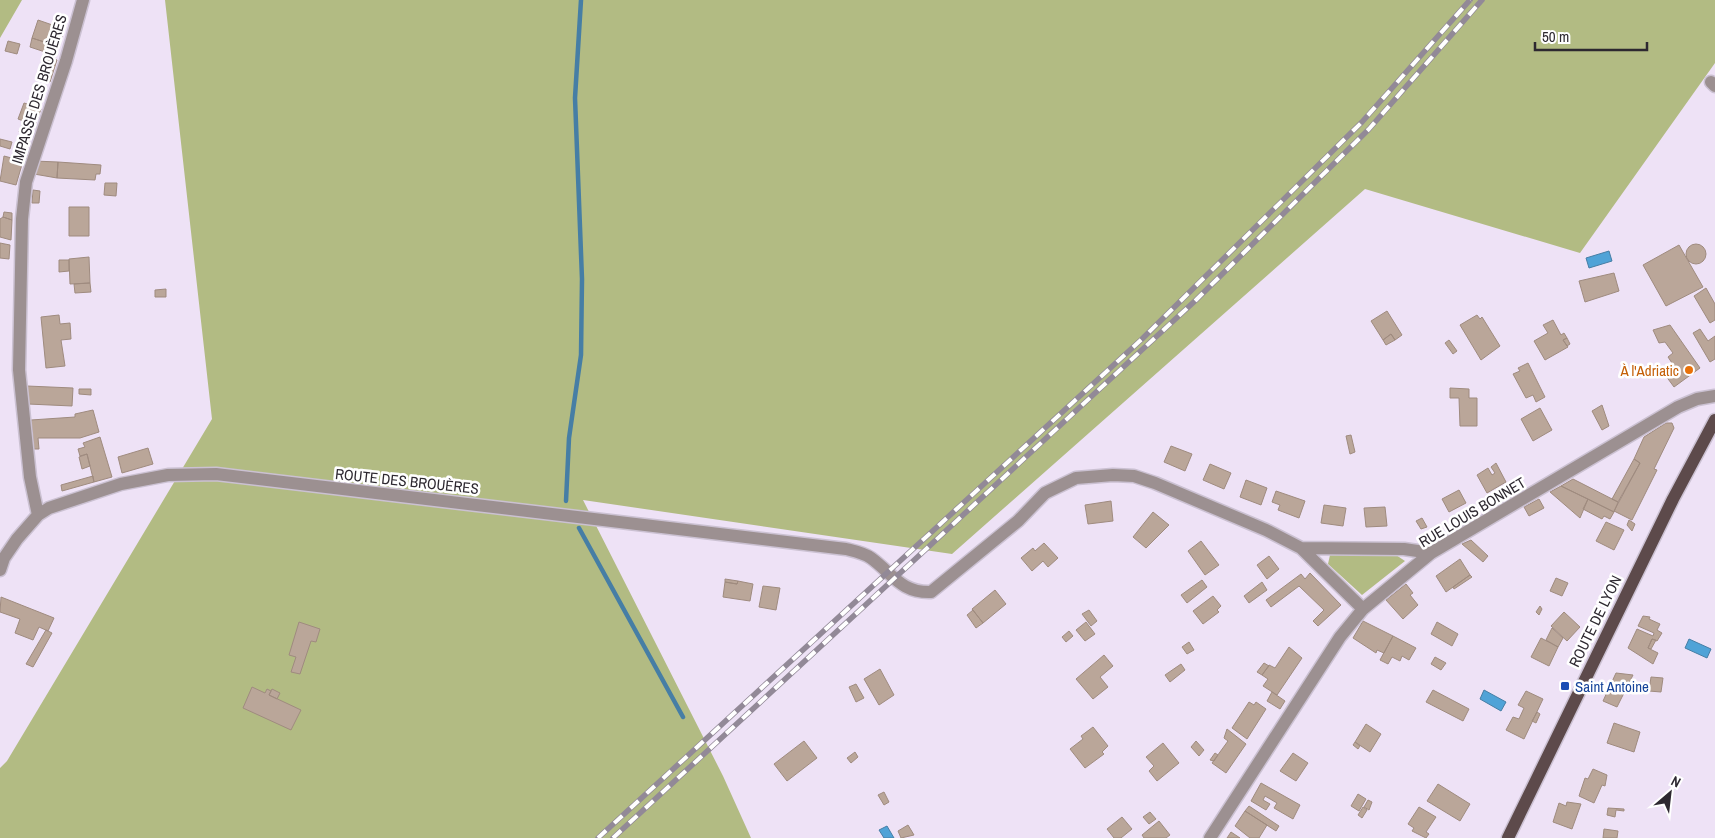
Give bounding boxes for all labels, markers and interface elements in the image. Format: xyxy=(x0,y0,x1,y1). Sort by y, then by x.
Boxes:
street label: IMPASSE DES BROUÈRES xyxy=(6,12,72,166)
scale bar xyxy=(1535,20,1648,52)
text: 50 m xyxy=(1542,26,1569,47)
place label: À l'Adriatic xyxy=(1620,360,1679,381)
marker: À l'Adriatic xyxy=(1683,364,1695,376)
street label: ROUTE DES BROUÈRES xyxy=(334,463,480,499)
street label: RUE LOUIS BONNET xyxy=(1415,472,1530,552)
street label: ROUTE DE LYON xyxy=(1564,572,1626,670)
place label: Saint Antoine xyxy=(1575,676,1649,697)
marker: Saint Antoine xyxy=(1559,680,1571,692)
north arrow xyxy=(1645,768,1695,818)
text: N xyxy=(1668,772,1684,791)

